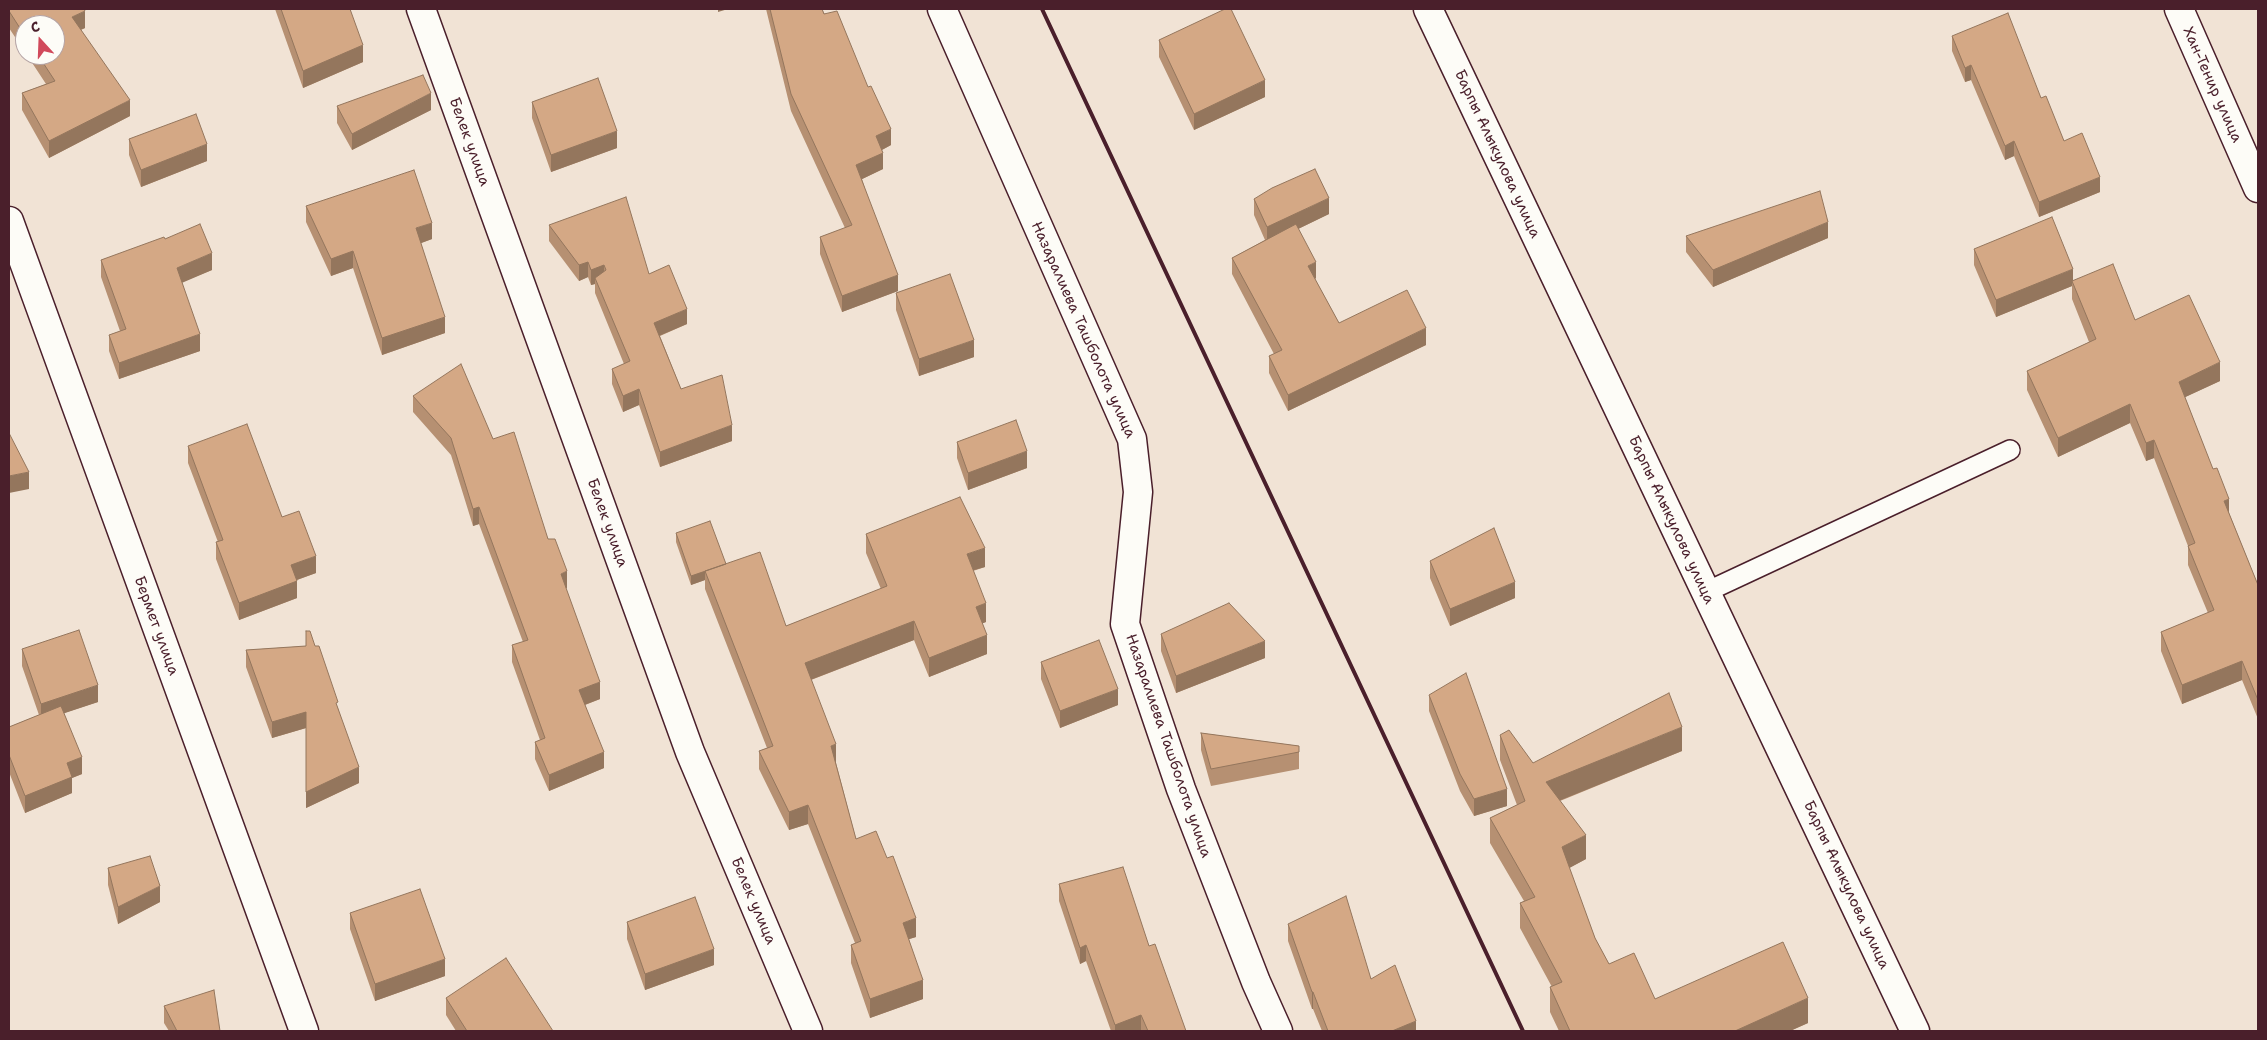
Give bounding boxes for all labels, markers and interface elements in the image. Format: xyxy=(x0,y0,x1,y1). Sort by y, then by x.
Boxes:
north arrow xyxy=(15,15,65,65)
text: С xyxy=(28,17,42,37)
street label: Хан-Тенир улица xyxy=(2178,24,2246,146)
street label: Барпы Алыкулова улица xyxy=(1450,67,1544,241)
street label: Белек улица xyxy=(445,95,493,189)
street label: Назаралиева Ташболота улица xyxy=(1027,219,1139,441)
street label: Барпы Алыкулова улица xyxy=(1624,433,1718,607)
street label: Белек улица xyxy=(583,476,631,570)
street label: Бермет улица xyxy=(130,574,182,678)
street label: Назаралиева Ташболота улица xyxy=(1121,632,1215,860)
street label: Барпы Алыкулова улица xyxy=(1799,798,1893,972)
street label: Белек улица xyxy=(727,855,779,947)

